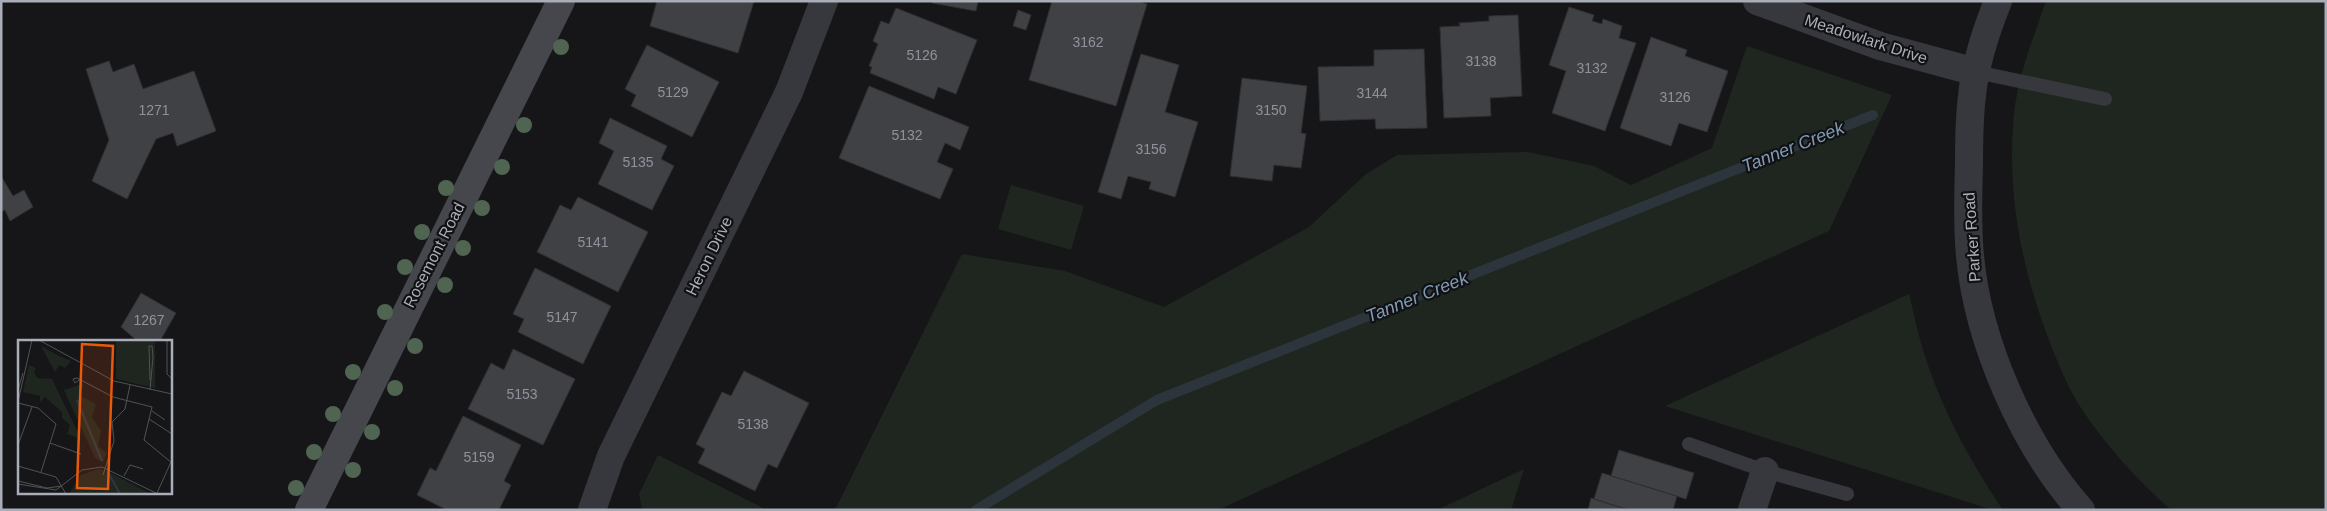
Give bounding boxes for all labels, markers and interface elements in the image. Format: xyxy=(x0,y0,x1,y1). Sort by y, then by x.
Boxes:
street label: Meadowlark Drive xyxy=(1802,11,1930,67)
house number: 3162 xyxy=(1072,34,1104,50)
house number: 5126 xyxy=(906,47,938,63)
house number: 3138 xyxy=(1465,53,1497,69)
house number: 3132 xyxy=(1576,60,1608,76)
house number: 5129 xyxy=(657,84,689,100)
house number: 3144 xyxy=(1356,85,1388,101)
house number: 3126 xyxy=(1659,89,1691,105)
house number: 1271 xyxy=(138,102,170,118)
house number: 3150 xyxy=(1255,102,1287,118)
water label: Tanner Creek xyxy=(1739,117,1848,177)
house number: 5132 xyxy=(891,127,923,143)
house number: 3156 xyxy=(1135,141,1167,157)
house number: 5135 xyxy=(622,154,654,170)
street label: Parker Road xyxy=(1960,192,1984,282)
street label: Rosemont Road xyxy=(400,200,468,310)
street label: Heron Drive xyxy=(683,214,735,298)
house number: 5141 xyxy=(577,234,609,250)
water label: Tanner Creek xyxy=(1363,267,1472,327)
house number: 5147 xyxy=(546,309,578,325)
house number: 1267 xyxy=(133,312,165,328)
inset map xyxy=(18,340,171,494)
house number: 5153 xyxy=(506,386,538,402)
house number: 5138 xyxy=(737,416,769,432)
house number: 5159 xyxy=(463,449,495,465)

